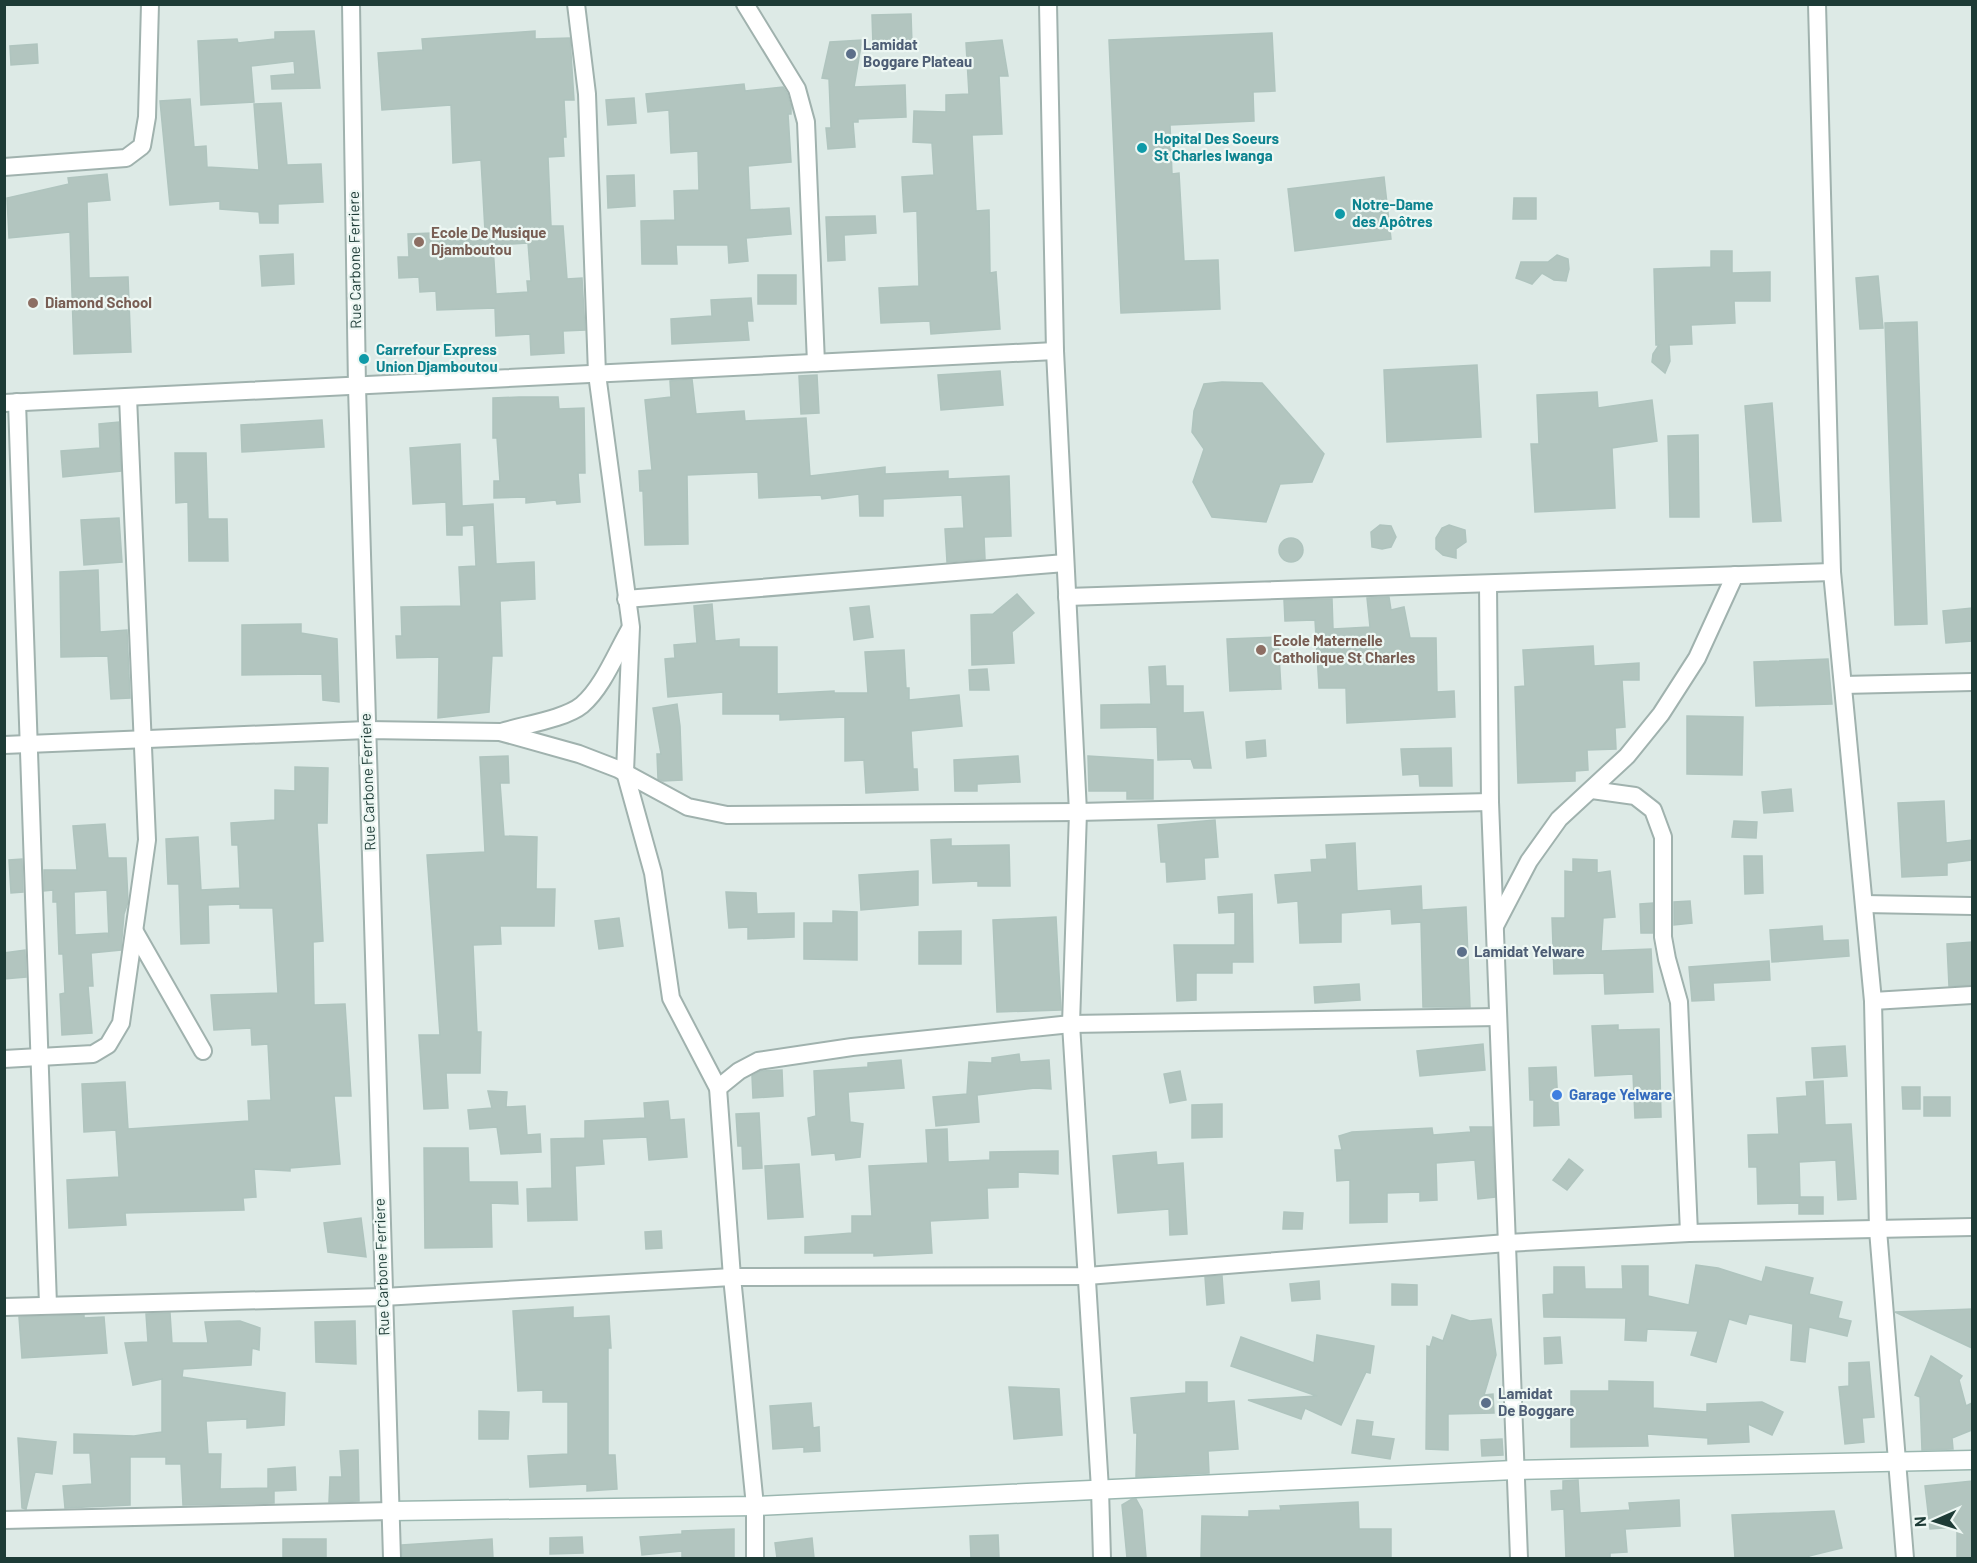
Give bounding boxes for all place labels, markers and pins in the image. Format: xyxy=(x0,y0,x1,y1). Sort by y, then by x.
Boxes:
place label: Lamidat Boggare Plateau xyxy=(863,35,972,70)
marker: Lamidat Boggare Plateau xyxy=(844,47,858,61)
place label: Hopital Des Soeurs St Charles Iwanga xyxy=(1154,129,1280,164)
marker: Hopital Des Soeurs St Charles Iwanga xyxy=(1135,141,1149,155)
place label: Notre-Dame des Apôtres xyxy=(1352,195,1434,230)
marker: Notre-Dame des Apôtres xyxy=(1333,207,1347,221)
place label: Ecole De Musique Djamboutou xyxy=(431,223,547,258)
marker: Ecole De Musique Djamboutou xyxy=(412,235,426,249)
place label: Diamond School xyxy=(45,293,152,311)
marker: Diamond School xyxy=(26,296,40,310)
place label: Carrefour Express Union Djamboutou xyxy=(376,340,498,375)
marker: Carrefour Express Union Djamboutou xyxy=(357,352,371,366)
place label: Ecole Maternelle Catholique St Charles xyxy=(1273,631,1416,666)
marker: Ecole Maternelle Catholique St Charles xyxy=(1254,643,1268,657)
place label: Lamidat Yelware xyxy=(1474,942,1585,960)
marker: Lamidat Yelware xyxy=(1455,945,1469,959)
place label: Garage Yelware xyxy=(1569,1085,1672,1103)
marker: Garage Yelware xyxy=(1550,1088,1564,1102)
place label: Lamidat De Boggare xyxy=(1498,1384,1574,1419)
marker: Lamidat De Boggare xyxy=(1479,1396,1493,1410)

